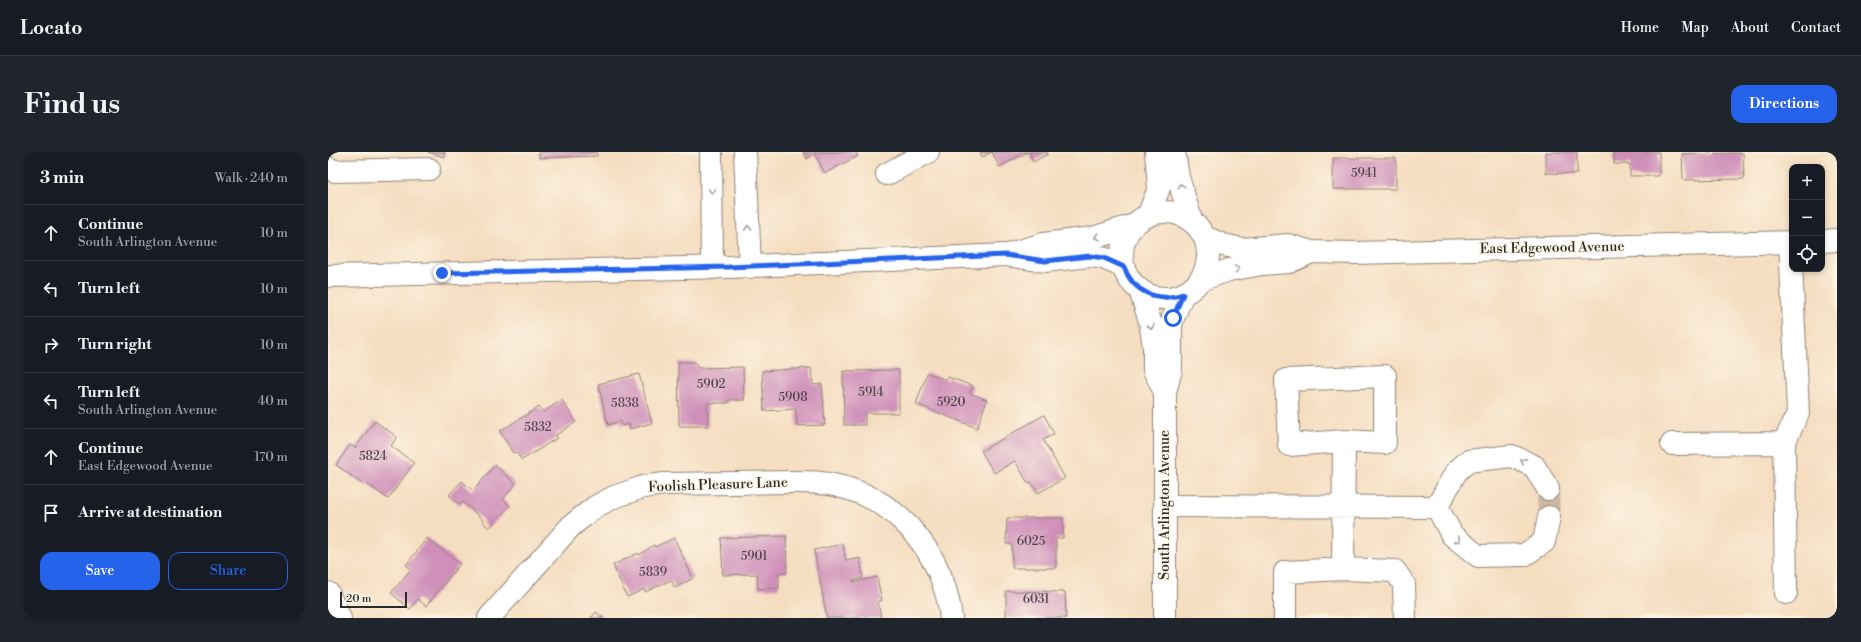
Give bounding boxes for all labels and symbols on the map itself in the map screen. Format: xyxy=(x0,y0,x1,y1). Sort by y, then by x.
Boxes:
house number: 5941 xyxy=(1351,166,1378,181)
one-way arrow xyxy=(1177,183,1186,190)
one-way arrow xyxy=(707,188,716,194)
one-way arrow xyxy=(744,225,753,231)
one-way arrow xyxy=(1093,232,1100,241)
street label: East Edgewood Avenue xyxy=(1479,238,1625,258)
route end xyxy=(433,264,451,282)
one-way arrow xyxy=(1234,265,1241,273)
route start xyxy=(1164,309,1182,327)
one-way arrow xyxy=(1146,324,1154,330)
house number: 5902 xyxy=(697,377,725,392)
house number: 5914 xyxy=(858,385,884,400)
house number: 5908 xyxy=(778,390,808,405)
house number: 5920 xyxy=(937,395,965,410)
house number: 5838 xyxy=(611,396,639,411)
house number: 5832 xyxy=(524,420,552,435)
street label: South Arlington Avenue xyxy=(1156,430,1174,580)
house number: 5824 xyxy=(359,449,387,464)
one-way arrow xyxy=(1519,458,1527,466)
street label: Foolish Pleasure Lane xyxy=(648,474,788,496)
house number: 6025 xyxy=(1017,534,1046,549)
one-way arrow xyxy=(1453,535,1460,542)
house number: 5901 xyxy=(741,549,768,564)
house number: 5839 xyxy=(639,565,667,580)
scale bar xyxy=(340,590,407,609)
house number: 6031 xyxy=(1023,592,1050,607)

